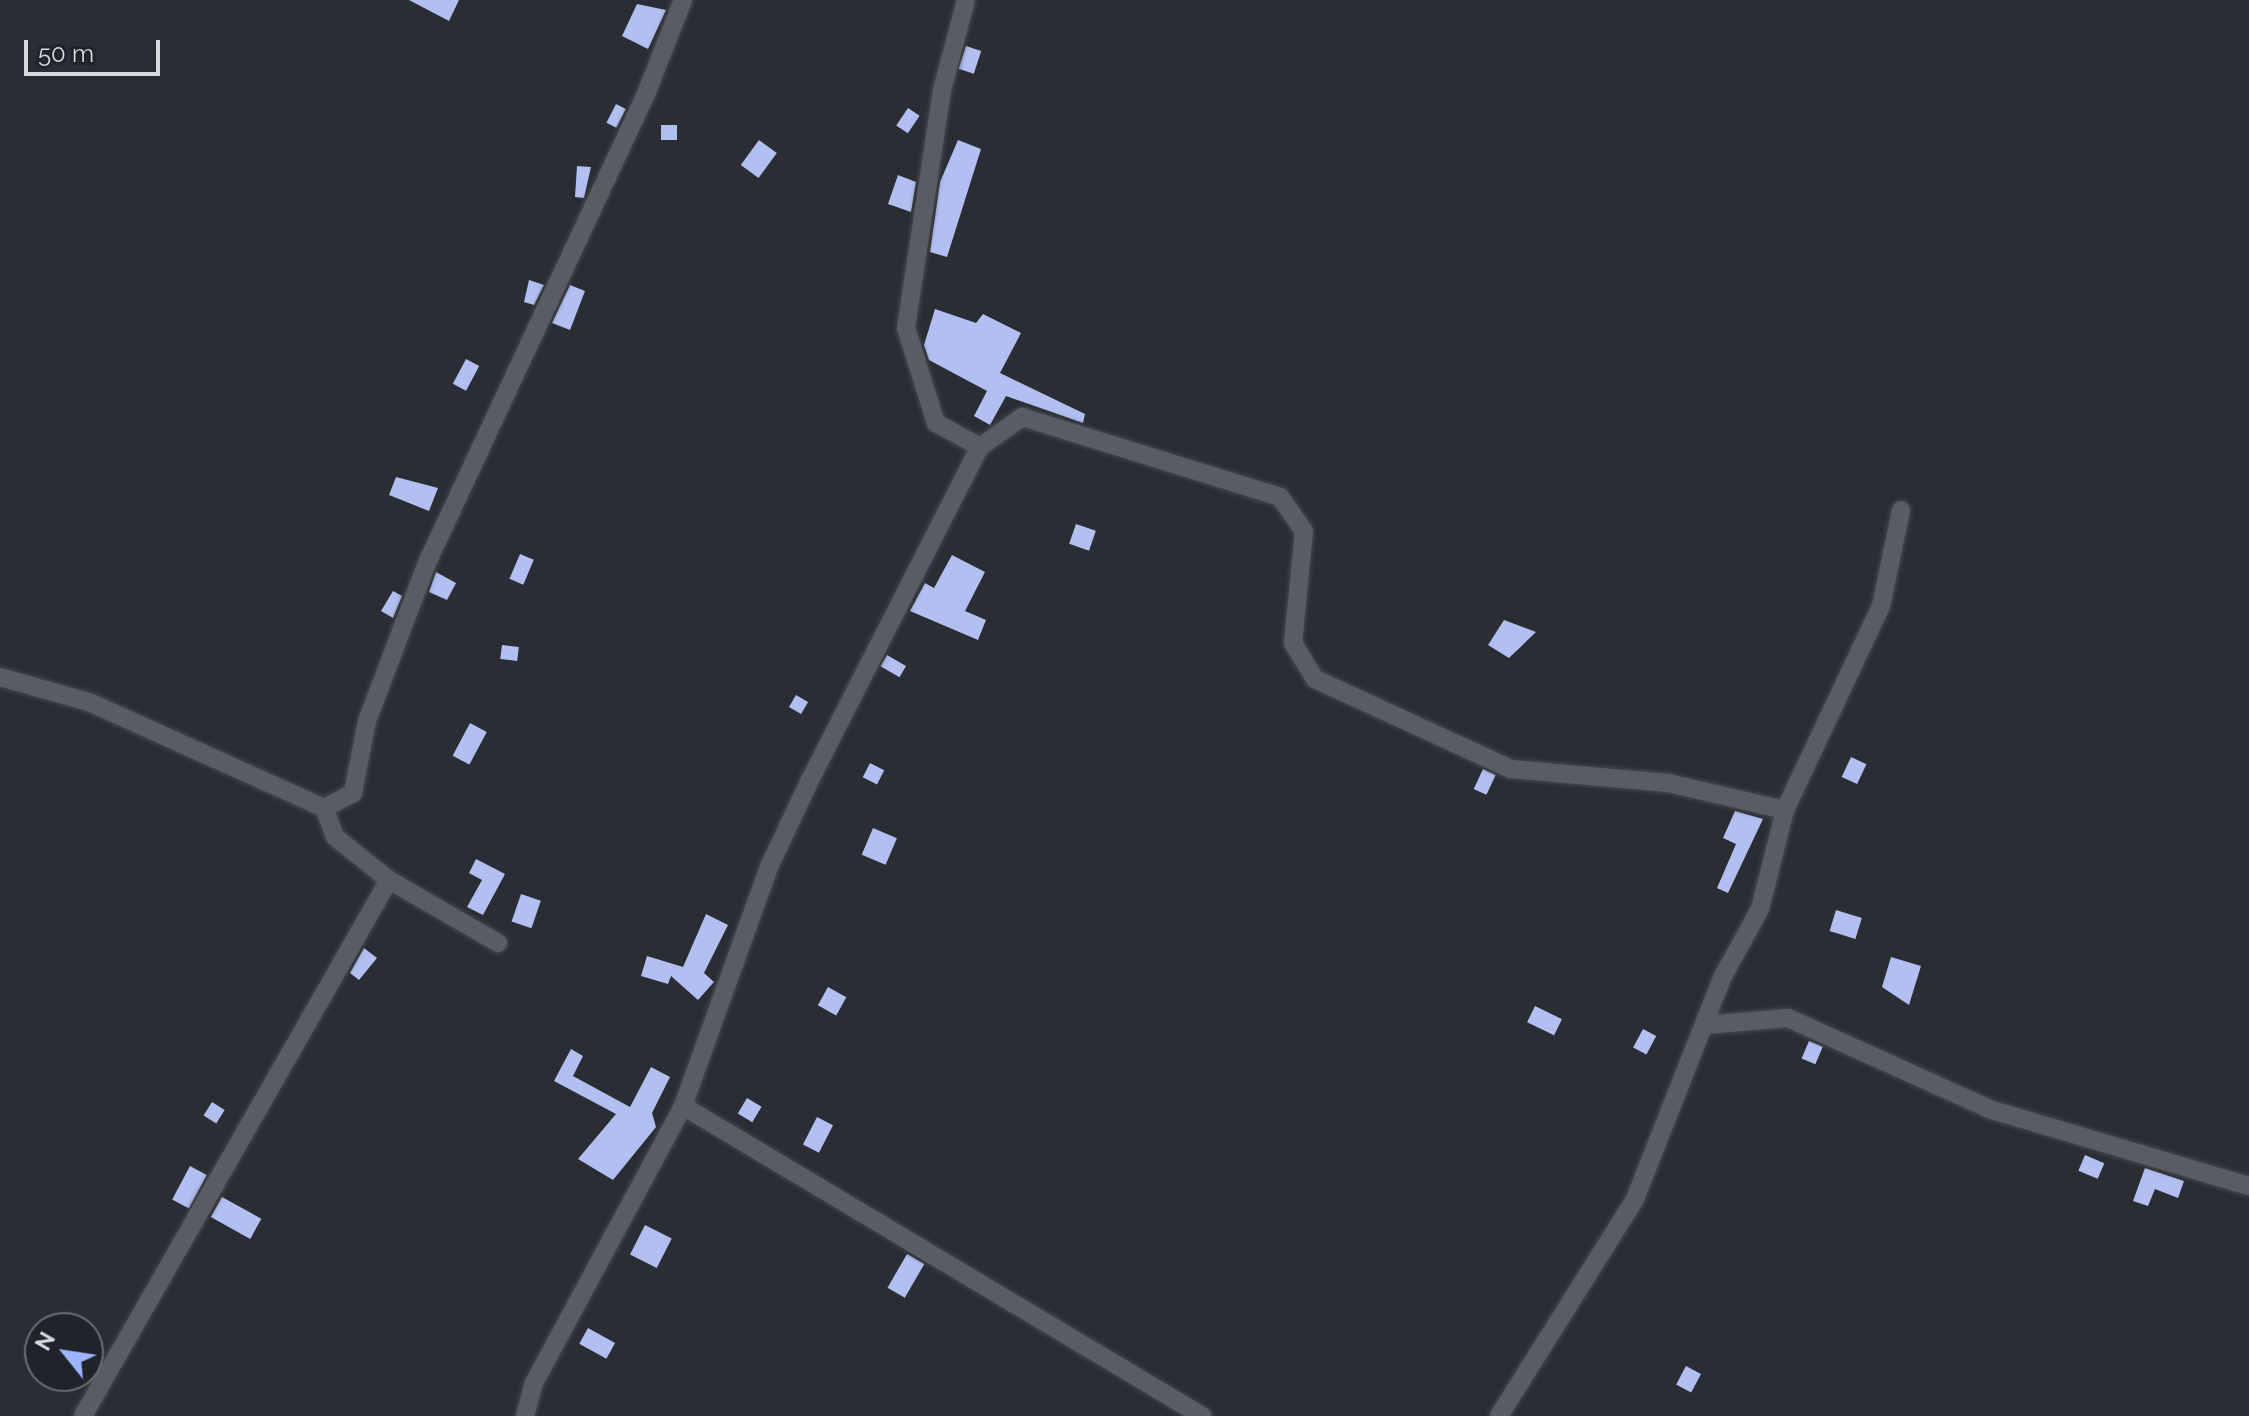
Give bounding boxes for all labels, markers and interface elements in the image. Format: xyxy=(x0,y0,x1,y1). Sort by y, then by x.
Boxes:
scale bar xyxy=(28,24,164,74)
text: 50 m xyxy=(38,39,94,68)
north arrow xyxy=(24,1312,104,1392)
text: N xyxy=(29,1327,60,1355)

